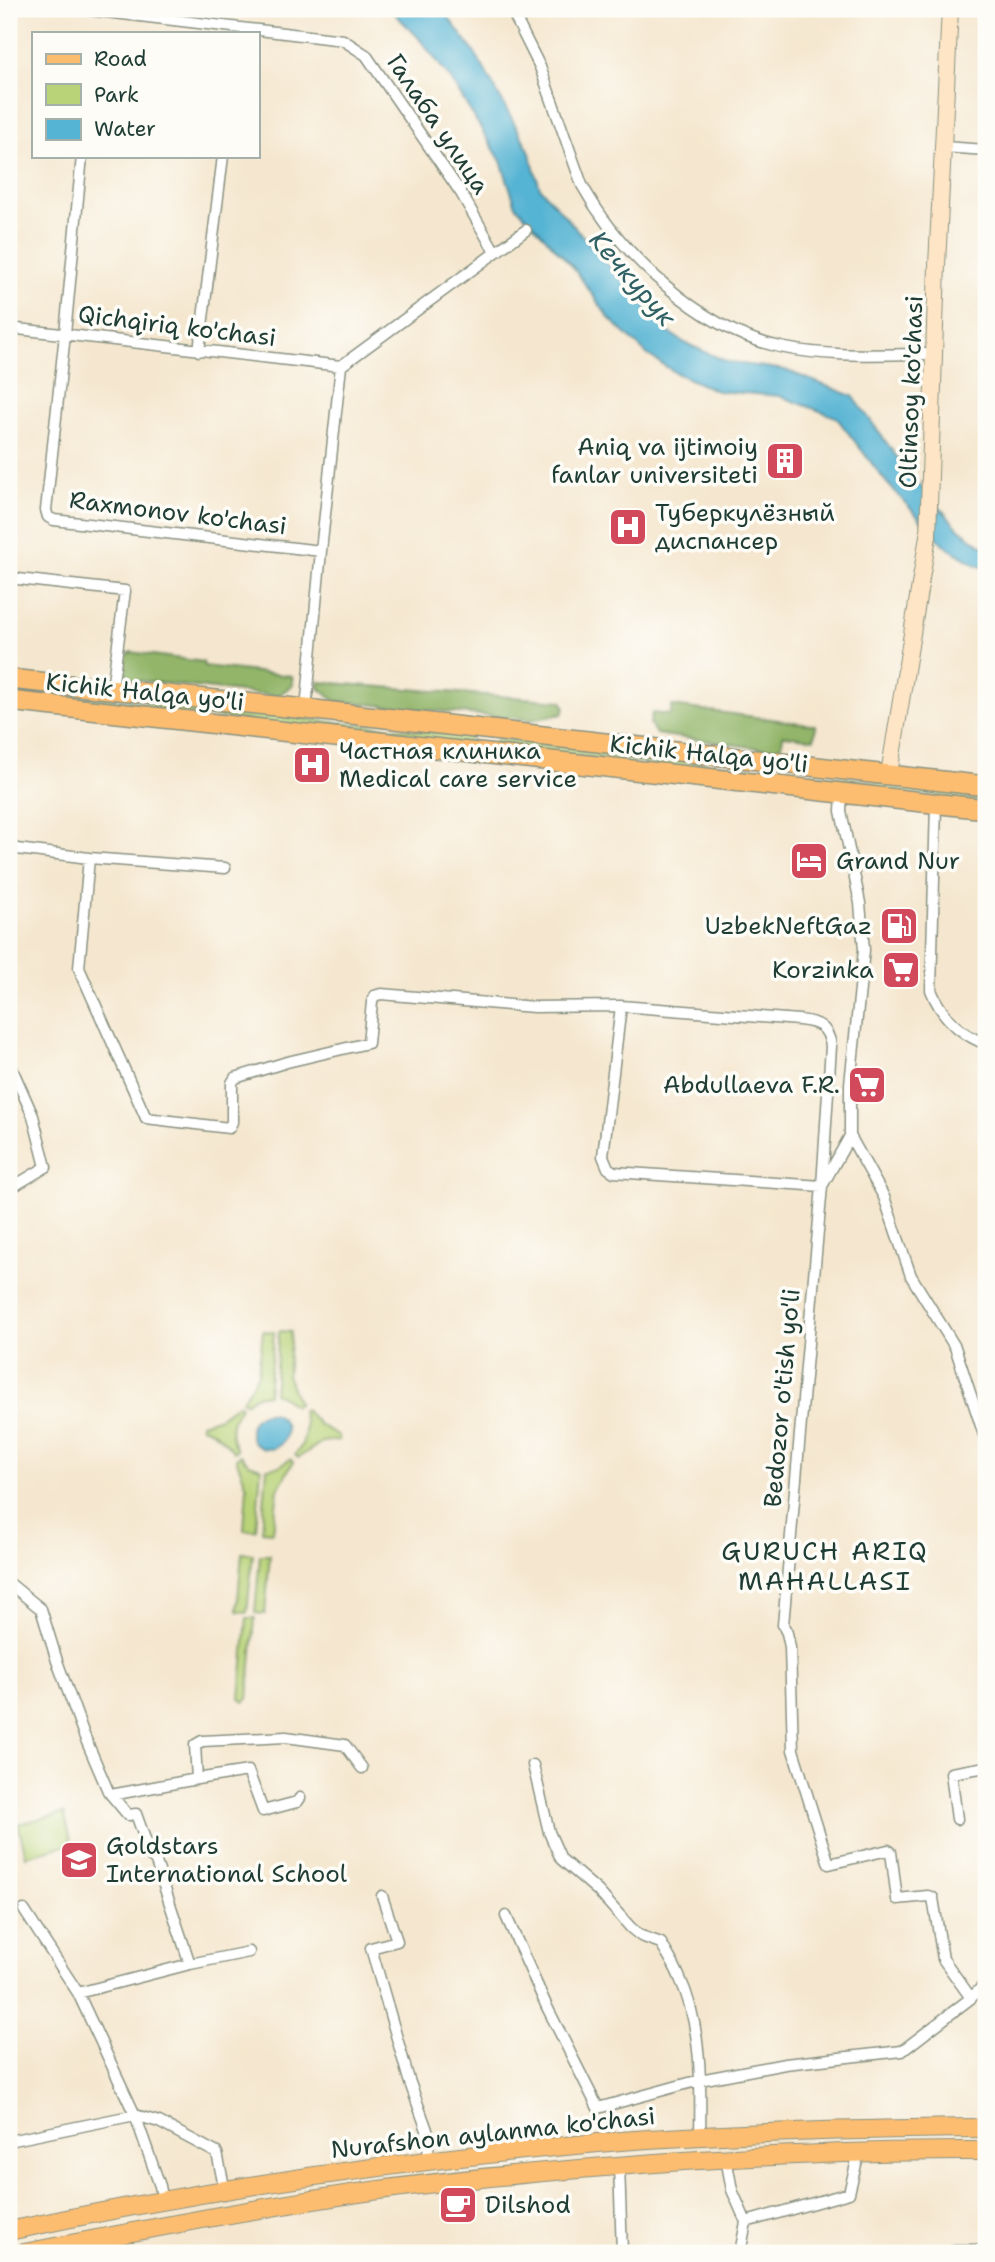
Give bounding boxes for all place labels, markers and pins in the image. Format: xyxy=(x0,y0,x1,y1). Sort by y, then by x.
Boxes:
place label: Aniq va ijtimoiy fanlar universiteti xyxy=(551,431,758,491)
building icon: Aniq va ijtimoiy fanlar universiteti xyxy=(764,440,806,482)
place label: Туберкулёзный диспансер xyxy=(655,497,835,557)
hospital icon: Туберкулёзный диспансер xyxy=(607,506,649,548)
place label: Частная клиника Medical care service xyxy=(339,735,577,795)
hospital icon: Частная клиника Medical care service xyxy=(291,744,333,786)
hotel icon: Grand Nur xyxy=(788,840,830,882)
place label: Grand Nur xyxy=(836,845,960,877)
fuel station icon: UzbekNeftGaz xyxy=(878,905,920,947)
place label: UzbekNeftGaz xyxy=(705,910,872,942)
supermarket icon: Korzinka xyxy=(880,949,922,991)
place label: Korzinka xyxy=(772,954,874,986)
supermarket icon: Abdullaeva F.R. xyxy=(846,1064,888,1106)
place label: Abdullaeva F.R. xyxy=(663,1069,840,1101)
place label: Goldstars International School xyxy=(106,1830,348,1890)
school or university icon: Goldstars International School xyxy=(58,1839,100,1881)
cafe icon: Dilshod xyxy=(437,2184,479,2226)
place label: Dilshod xyxy=(485,2189,571,2221)

